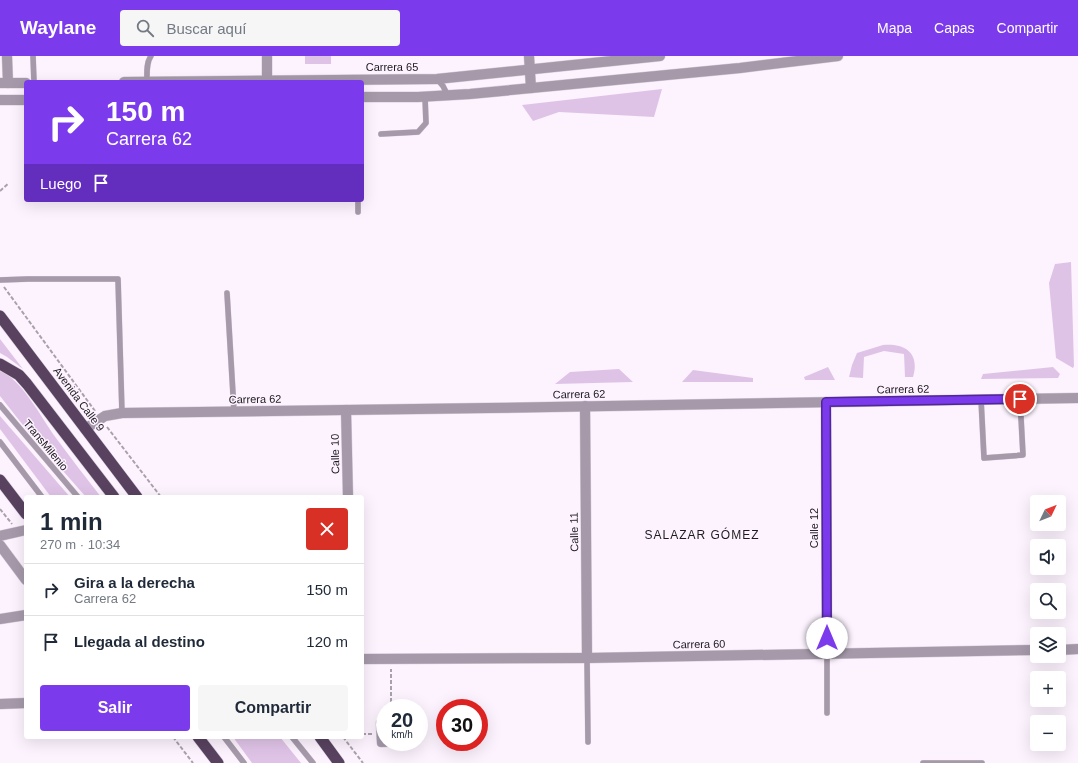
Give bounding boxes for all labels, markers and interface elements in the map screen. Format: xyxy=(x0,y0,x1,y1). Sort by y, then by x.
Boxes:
search box xyxy=(120,10,400,46)
text: Waylane xyxy=(20,17,96,38)
icon: search xyxy=(134,17,156,39)
text: Buscar aquí xyxy=(166,20,246,37)
text: Mapa xyxy=(877,20,912,36)
text: Capas xyxy=(934,20,975,36)
text: Compartir xyxy=(997,20,1058,36)
street label: Carrera 65 xyxy=(366,61,418,73)
icon: right xyxy=(40,96,92,148)
text: 150 m xyxy=(106,96,185,127)
text: Carrera 62 xyxy=(106,129,192,149)
icon: arrive xyxy=(90,172,112,194)
text: Luego xyxy=(40,175,82,192)
street label: Avenida Calle 9 xyxy=(51,365,107,433)
pin xyxy=(1003,382,1037,416)
street label: Carrera 62 xyxy=(877,383,929,395)
street label: Carrera 62 xyxy=(553,388,605,400)
icon: arrive xyxy=(1009,388,1031,410)
street label: Carrera 62 xyxy=(229,393,281,405)
street label: TransMilenio xyxy=(21,417,71,473)
street label: Calle 10 xyxy=(329,434,341,474)
north arrow xyxy=(1030,495,1066,531)
map controls xyxy=(1030,495,1066,751)
text: 1 min xyxy=(40,508,103,535)
button: close xyxy=(306,508,348,550)
street label: Calle 12 xyxy=(808,508,820,548)
street label: Calle 11 xyxy=(568,512,580,552)
district label: SALAZAR GÓMEZ xyxy=(644,527,760,542)
text: 270 m · 10:34 xyxy=(40,537,120,552)
button: sound xyxy=(1030,539,1066,575)
text: Gira a la derecha xyxy=(74,574,195,591)
icon: right xyxy=(40,579,62,601)
text: 150 m xyxy=(306,581,348,598)
button: search xyxy=(1030,583,1066,619)
text: Carrera 62 xyxy=(74,591,136,606)
position arrow xyxy=(806,617,848,659)
button: layers xyxy=(1030,627,1066,663)
icon: arrive xyxy=(40,631,62,653)
text: Llegada al destino xyxy=(74,633,205,650)
text: 120 m xyxy=(306,633,348,650)
street label: Carrera 60 xyxy=(673,638,725,650)
button: + xyxy=(1030,671,1066,707)
button: Salir xyxy=(40,685,190,731)
button: Compartir xyxy=(198,685,348,731)
speed limit sign: 30 xyxy=(436,699,488,751)
text: 20 xyxy=(391,709,413,731)
button: − xyxy=(1030,715,1066,751)
text: km/h xyxy=(391,729,413,740)

